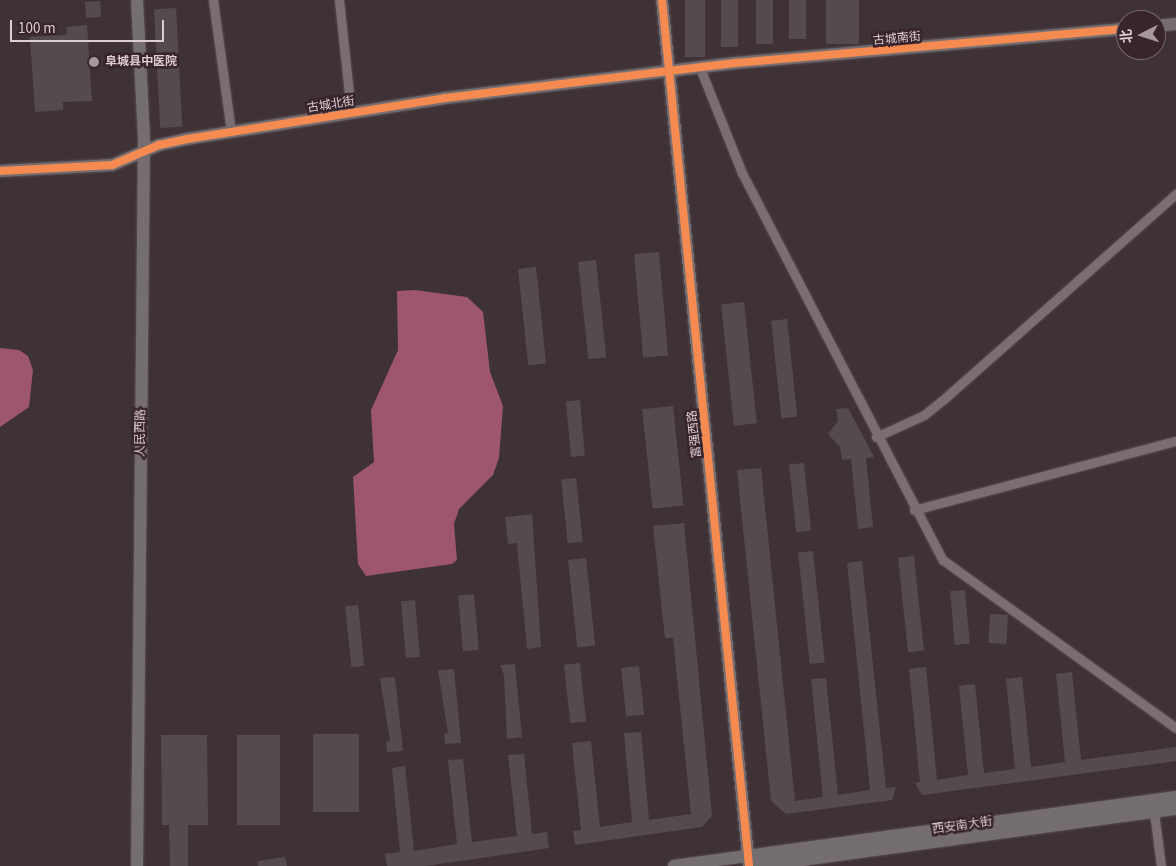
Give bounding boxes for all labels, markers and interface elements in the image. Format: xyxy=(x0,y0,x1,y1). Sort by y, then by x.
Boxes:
scale bar xyxy=(12,10,166,42)
north arrow xyxy=(1116,10,1166,60)
text: 100 m xyxy=(18,18,56,39)
text: 北 xyxy=(1116,28,1138,44)
street label: 古城南街 xyxy=(872,30,922,48)
marker: 阜城县中医院 xyxy=(87,55,101,69)
place label: 阜城县中医院 xyxy=(105,55,177,69)
street label: 古城北街 xyxy=(306,94,356,116)
street label: 人民西路 xyxy=(133,409,149,457)
street label: 富强西路 xyxy=(685,409,705,459)
street label: 西安南大街 xyxy=(931,815,993,837)

